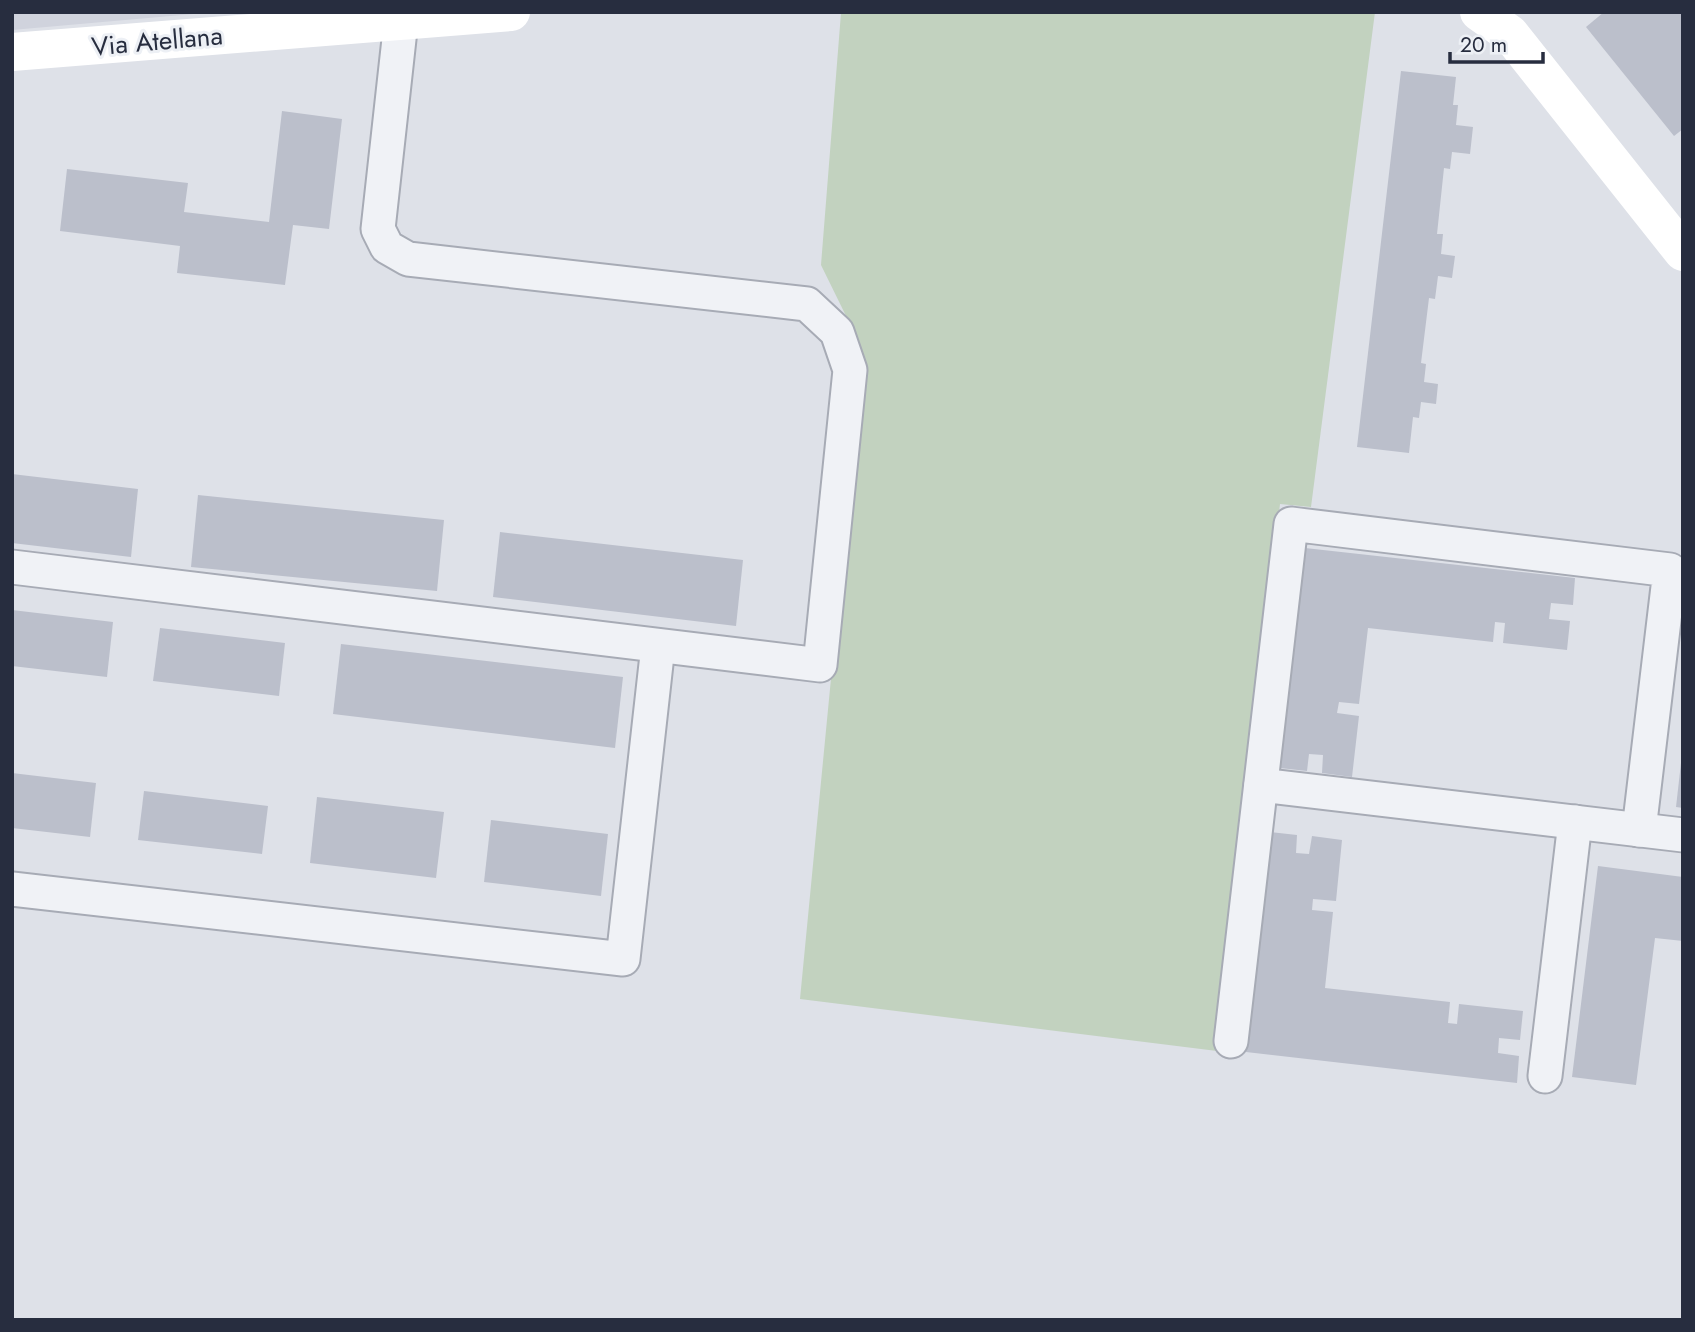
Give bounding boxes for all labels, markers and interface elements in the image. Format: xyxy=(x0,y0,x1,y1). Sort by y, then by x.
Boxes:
street label: Via Atellana xyxy=(90,16,224,66)
scale bar xyxy=(1450,21,1543,65)
text: 20 m xyxy=(1460,30,1507,60)

